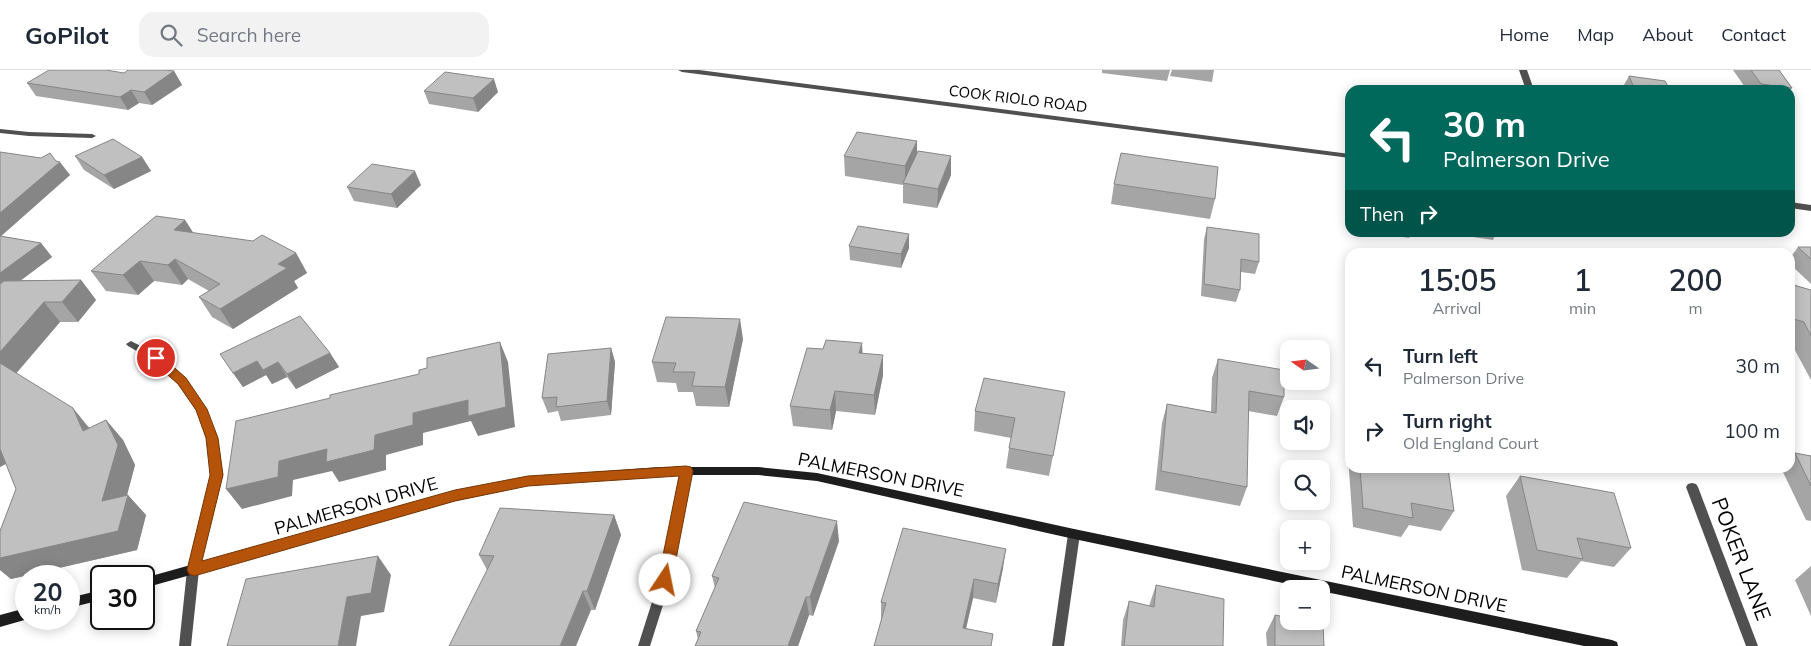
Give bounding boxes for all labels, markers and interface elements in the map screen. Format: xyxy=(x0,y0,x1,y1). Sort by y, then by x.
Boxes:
search box xyxy=(139,12,489,57)
text: GoPilot xyxy=(25,20,109,50)
icon: search xyxy=(157,21,185,49)
text: Search here xyxy=(197,23,301,47)
text: Home xyxy=(1499,23,1549,46)
text: Map xyxy=(1577,23,1614,46)
text: About xyxy=(1642,23,1693,46)
text: Contact xyxy=(1721,23,1786,46)
street label: COOK RIOLO ROAD xyxy=(948,81,1088,116)
text: 30 m xyxy=(1443,102,1526,146)
icon: left xyxy=(1360,105,1425,170)
text: Palmerson Drive xyxy=(1443,145,1610,173)
icon: right xyxy=(1414,200,1442,228)
text: Then xyxy=(1360,202,1404,226)
text: 15:05 xyxy=(1417,261,1497,299)
text: 1 xyxy=(1574,261,1592,299)
text: 200 xyxy=(1669,261,1723,299)
text: Arrival xyxy=(1433,298,1481,318)
text: min xyxy=(1569,298,1596,318)
text: m xyxy=(1689,298,1703,318)
pin xyxy=(135,337,177,379)
north arrow xyxy=(1280,340,1330,390)
map controls xyxy=(1280,340,1330,630)
icon: arrive xyxy=(142,344,170,372)
text: Turn left xyxy=(1403,344,1478,368)
icon: left xyxy=(1360,352,1388,380)
text: 30 m xyxy=(1736,354,1780,378)
text: Palmerson Drive xyxy=(1403,368,1524,388)
button: sound xyxy=(1280,400,1330,450)
text: Turn right xyxy=(1403,409,1492,433)
icon: right xyxy=(1360,417,1388,445)
text: 100 m xyxy=(1724,419,1780,443)
text: Old England Court xyxy=(1403,433,1539,453)
street label: PALMERSON DRIVE xyxy=(796,447,966,502)
button: search xyxy=(1280,460,1330,510)
street label: PALMERSON DRIVE xyxy=(272,471,440,540)
street label: POKER LANE xyxy=(1707,493,1777,624)
button: + xyxy=(1280,520,1330,570)
position arrow xyxy=(638,553,690,605)
street label: PALMERSON DRIVE xyxy=(1339,560,1509,617)
speed limit sign: 30 xyxy=(90,565,155,630)
text: 20 xyxy=(32,576,63,607)
button: − xyxy=(1280,580,1330,630)
text: km/h xyxy=(34,602,61,617)

